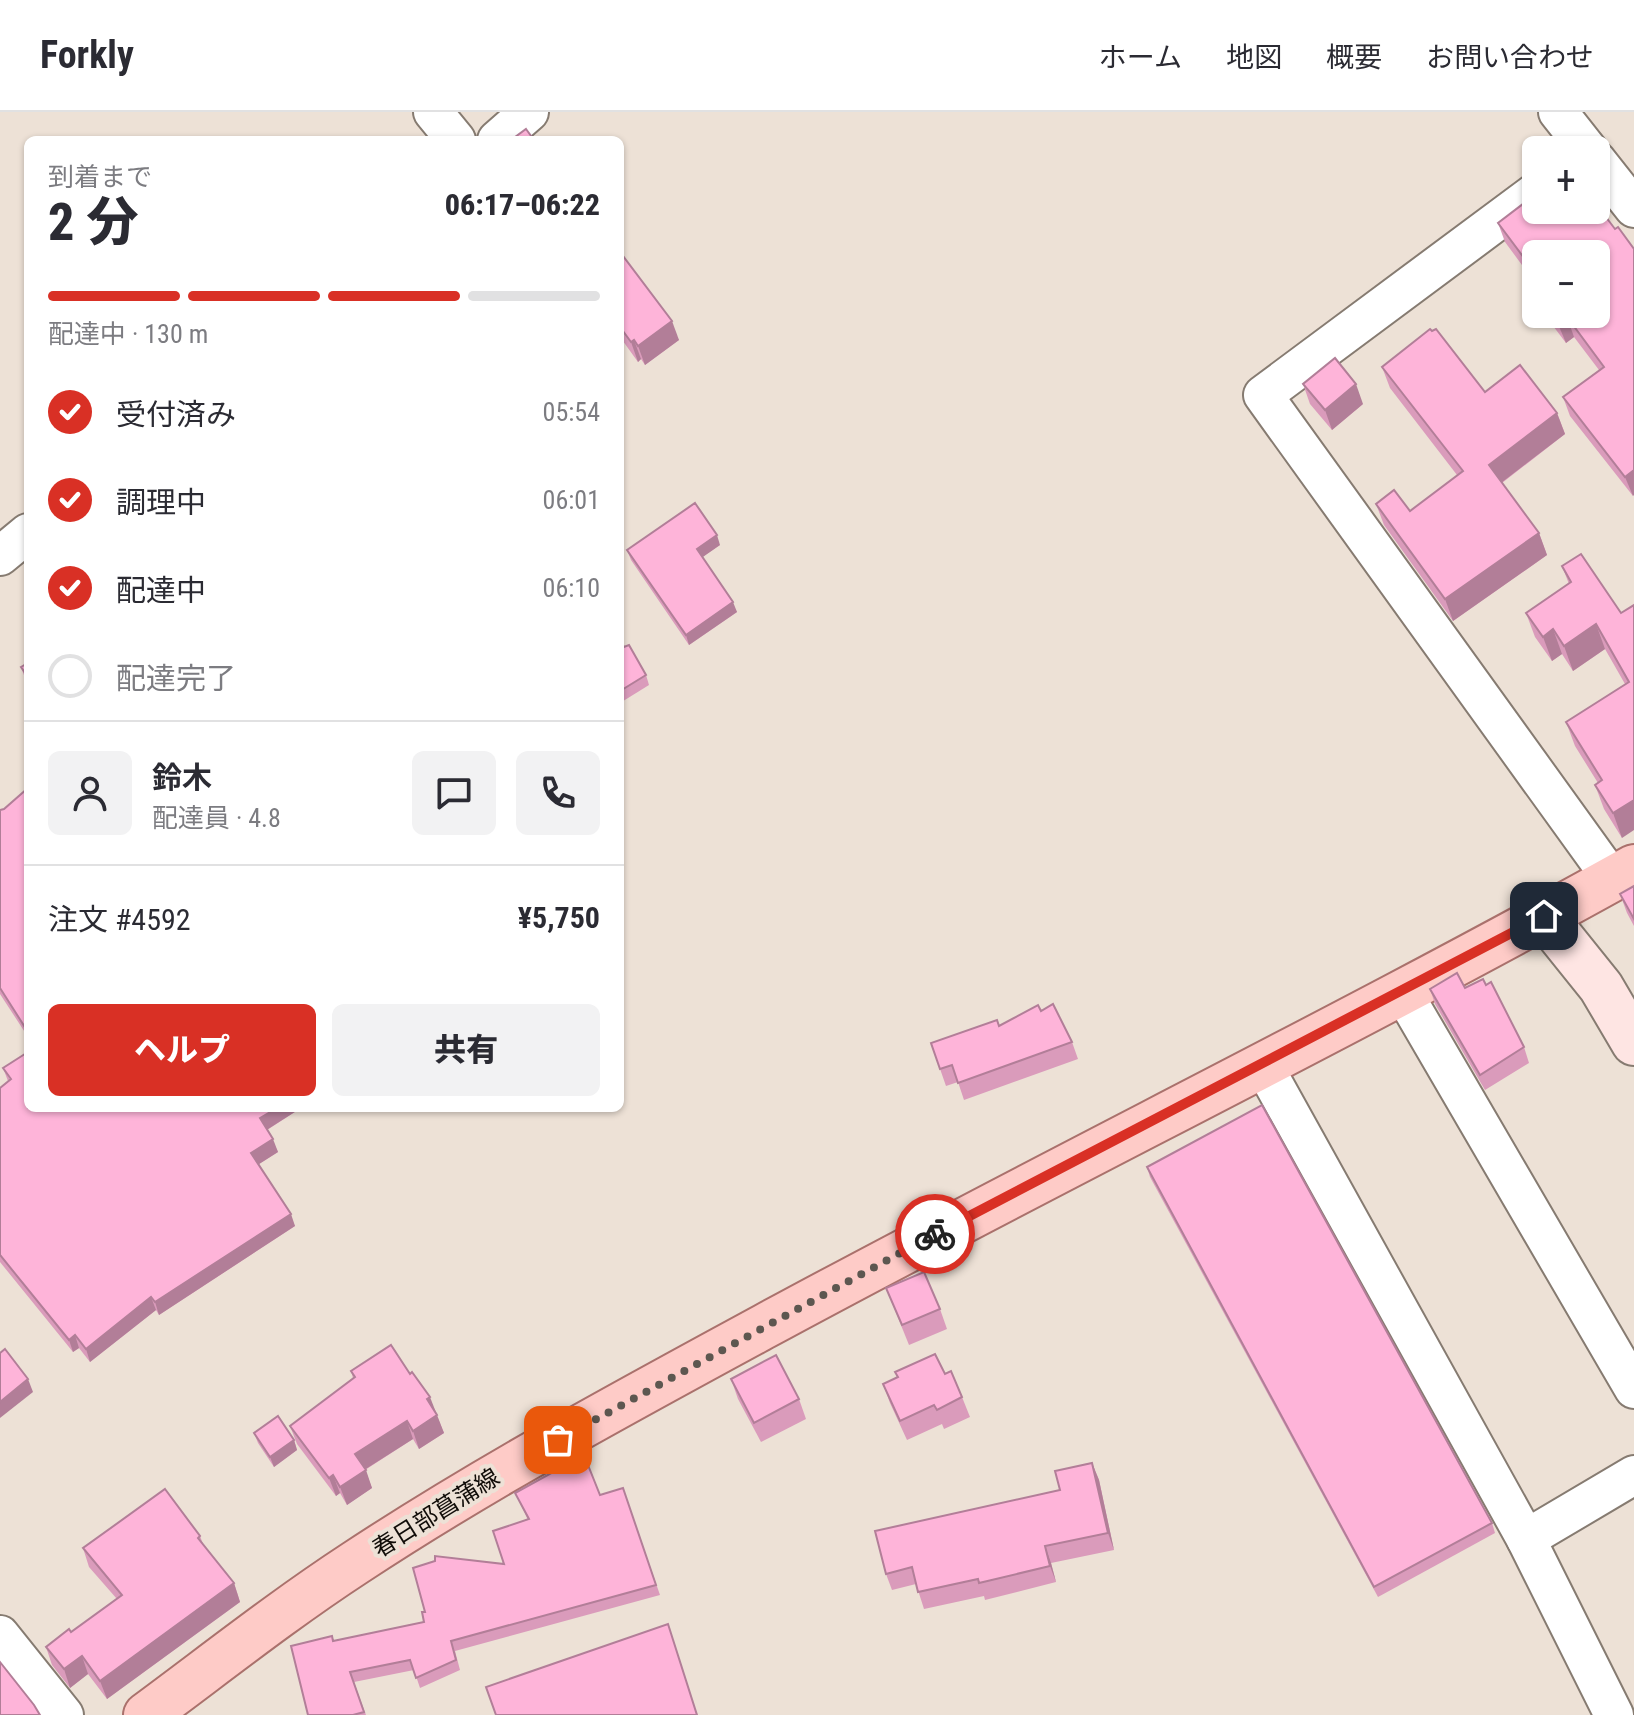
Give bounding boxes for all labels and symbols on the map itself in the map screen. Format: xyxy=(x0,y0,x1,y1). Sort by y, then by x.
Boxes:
pin xyxy=(1510,882,1578,950)
courier xyxy=(895,1194,975,1274)
pin xyxy=(524,1406,592,1474)
street label: 春日部菖蒲線 xyxy=(368,1463,504,1563)

